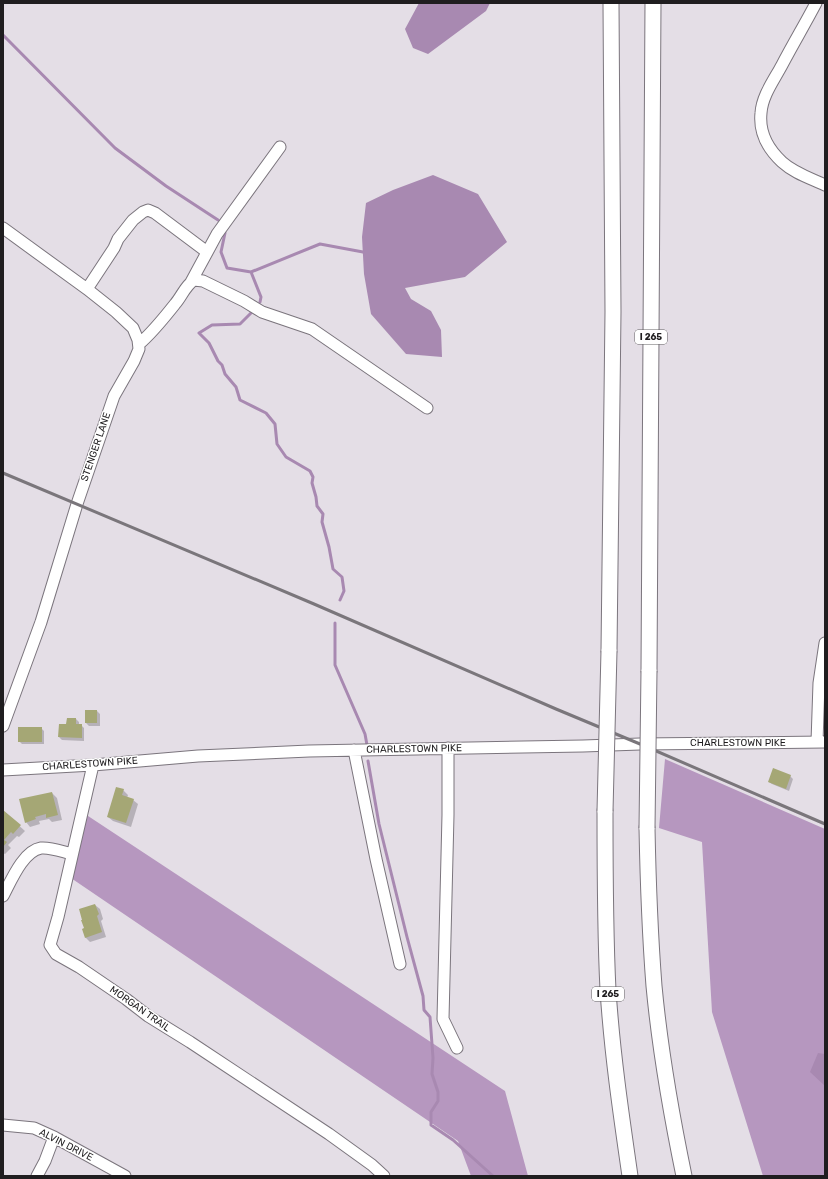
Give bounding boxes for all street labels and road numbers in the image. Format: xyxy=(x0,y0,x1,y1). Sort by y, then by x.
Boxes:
road number: I 265 xyxy=(635,330,667,344)
street label: STENGER LANE xyxy=(79,411,113,483)
street label: CHARLESTOWN PIKE xyxy=(690,737,786,749)
street label: CHARLESTOWN PIKE xyxy=(366,742,462,756)
street label: CHARLESTOWN PIKE xyxy=(42,755,138,773)
street label: MORGAN TRAIL xyxy=(107,984,173,1035)
road number: I 265 xyxy=(592,987,624,1001)
street label: ALVIN DRIVE xyxy=(37,1126,95,1164)

